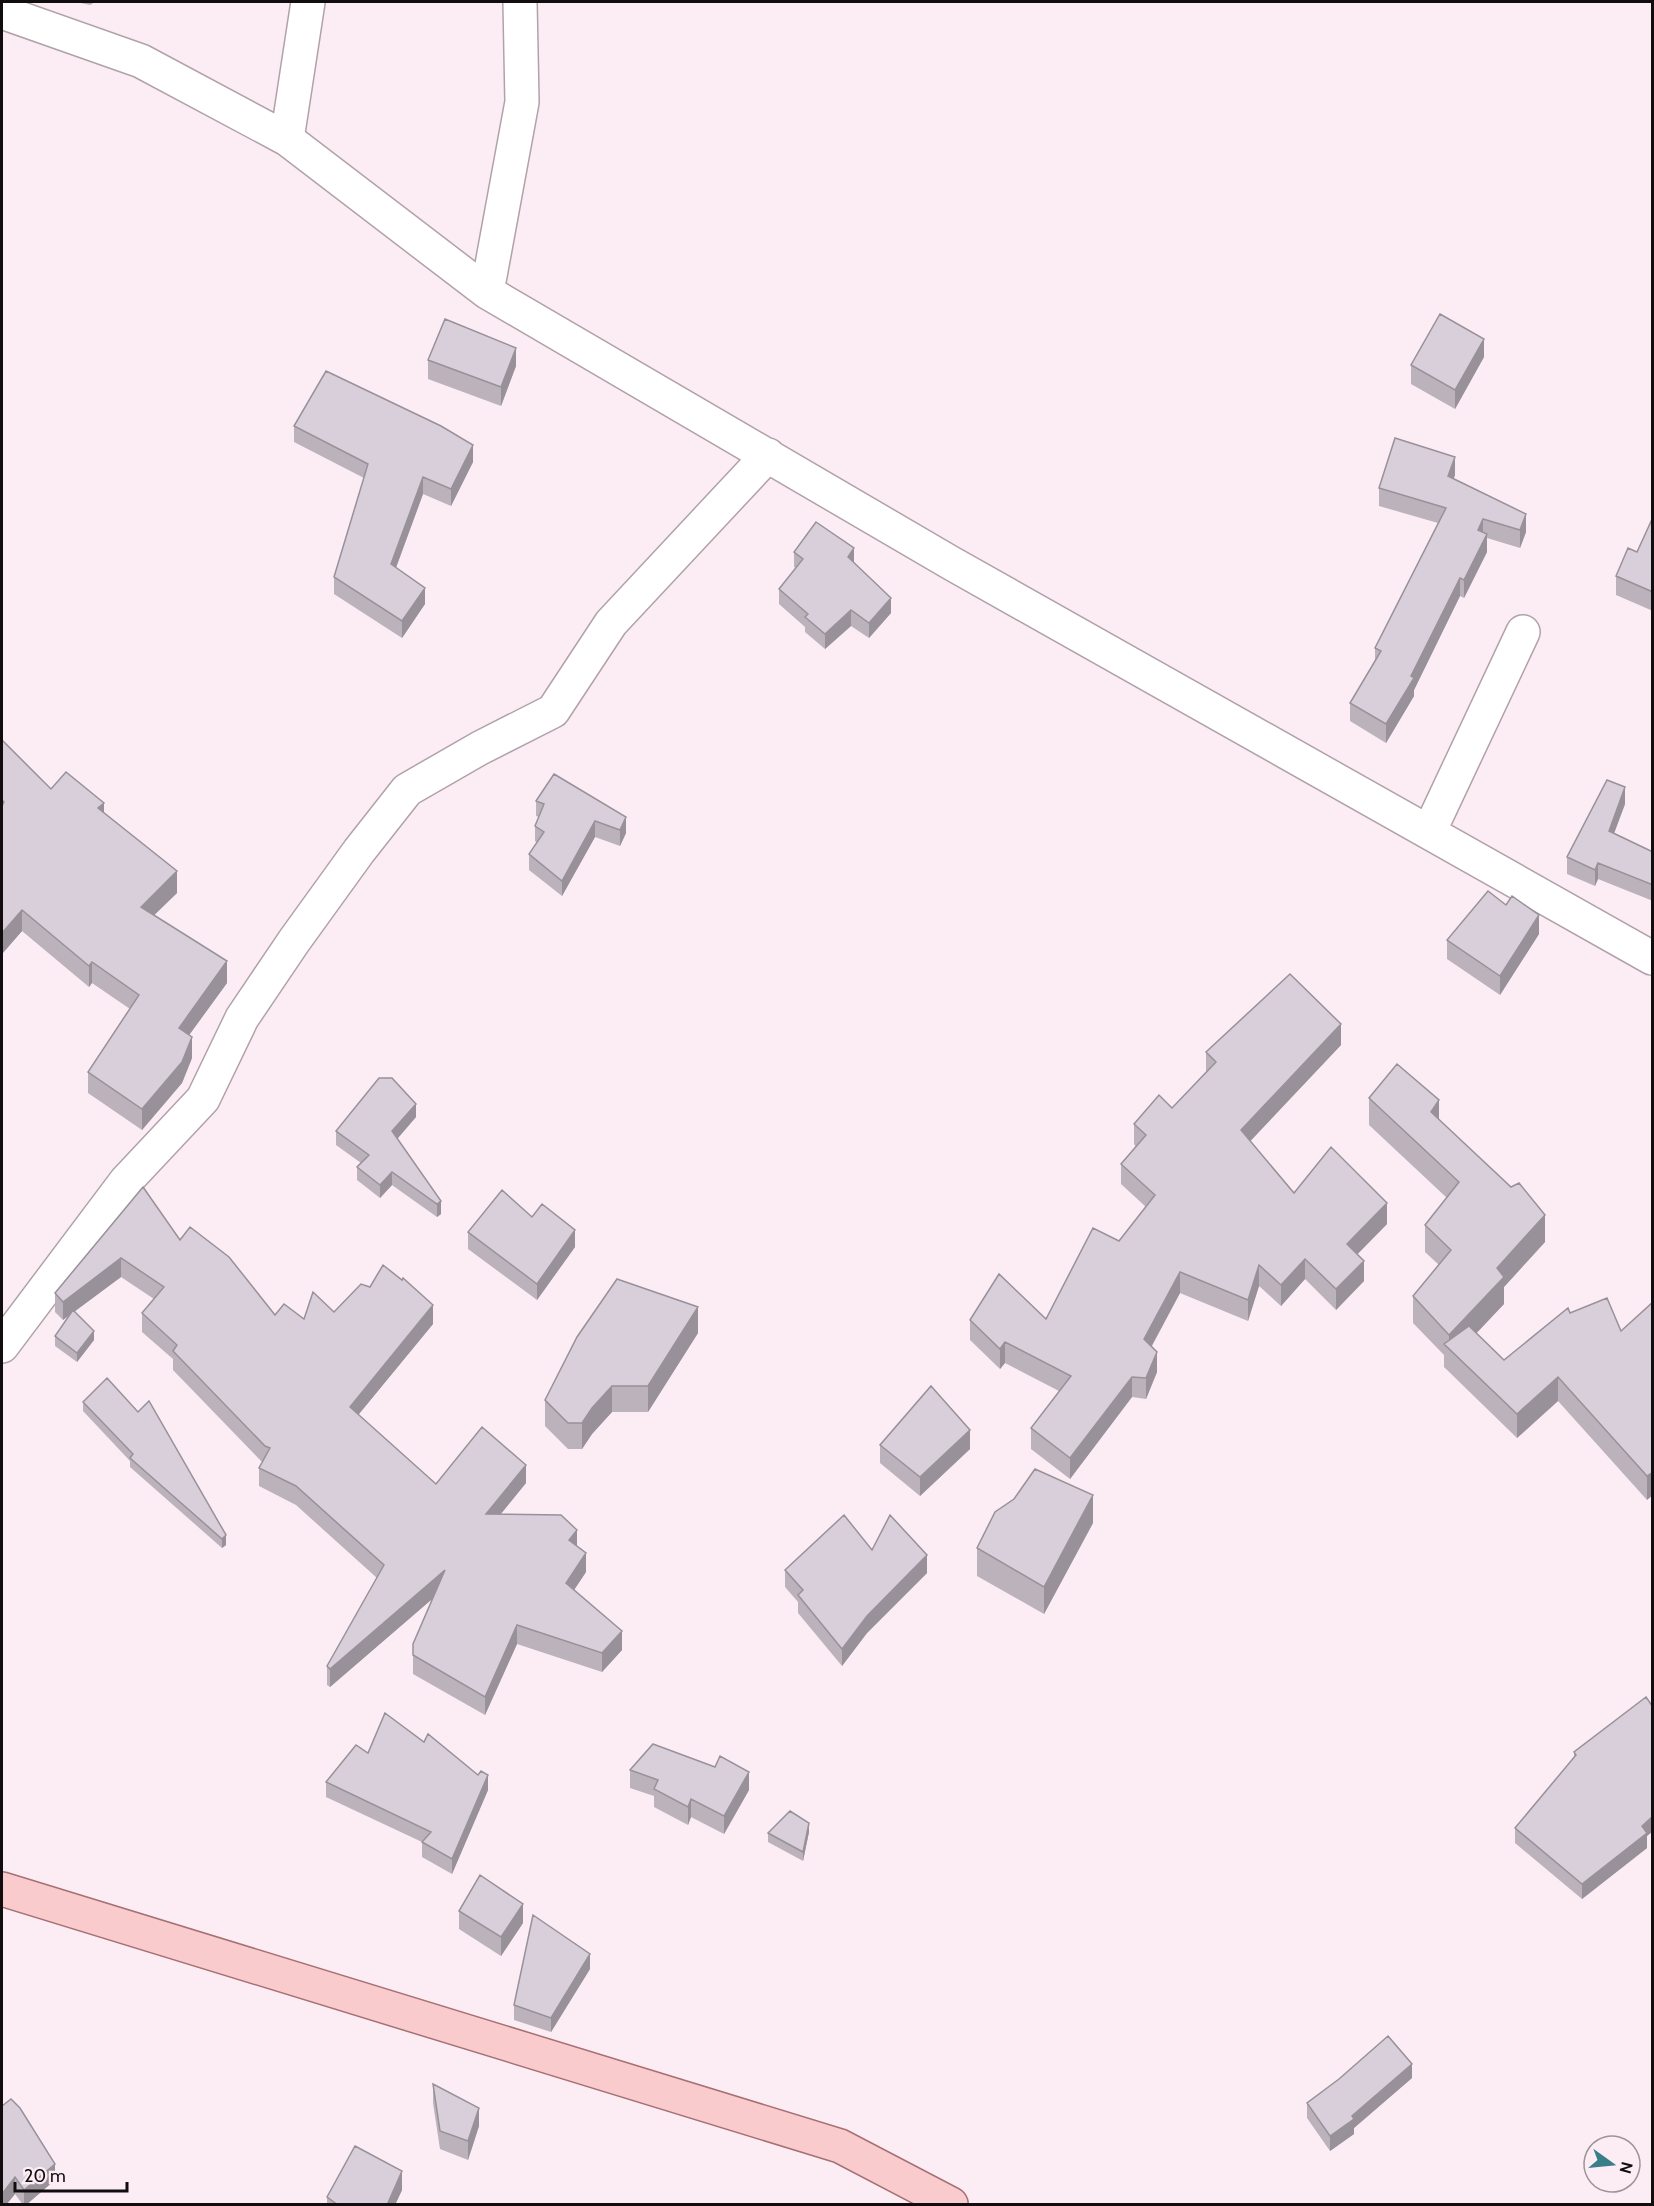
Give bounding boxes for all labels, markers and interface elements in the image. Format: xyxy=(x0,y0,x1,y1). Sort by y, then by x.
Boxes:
north arrow xyxy=(1582,2134,1642,2194)
scale bar xyxy=(15,2155,128,2193)
text: N xyxy=(1615,2160,1637,2176)
text: 20 m xyxy=(24,2165,66,2187)

